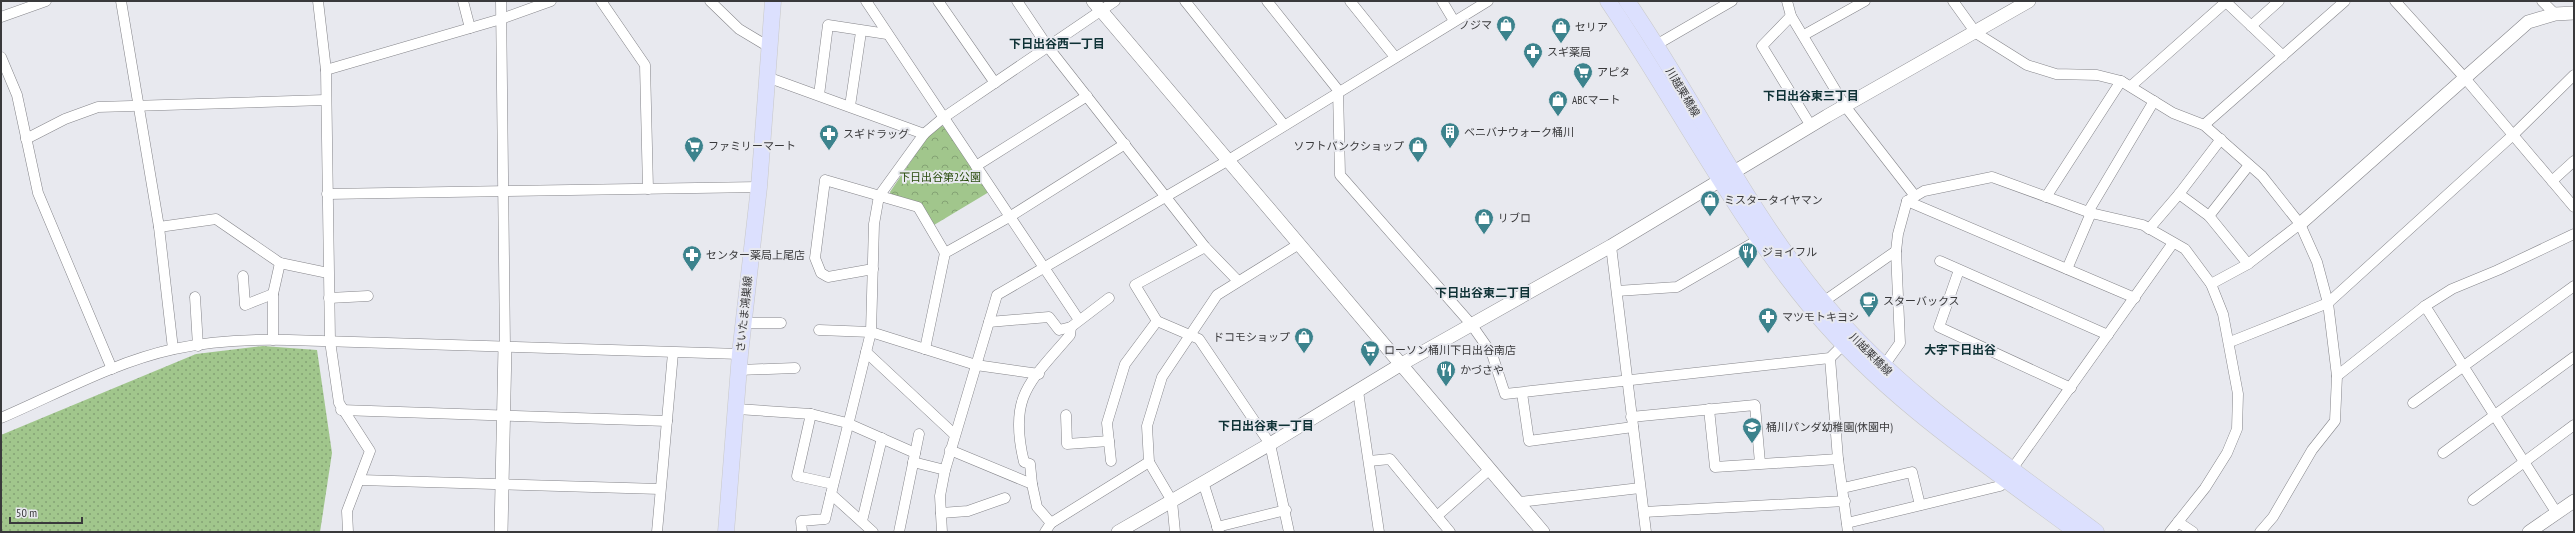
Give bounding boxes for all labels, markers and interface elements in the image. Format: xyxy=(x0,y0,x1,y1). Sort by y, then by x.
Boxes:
shop icon: ノジマ xyxy=(1495,14,1517,42)
shop icon: セリア xyxy=(1550,16,1572,44)
place label: ノジマ xyxy=(1459,18,1492,32)
place label: セリア xyxy=(1575,20,1608,34)
district label: 下日出谷西一丁目 xyxy=(1009,36,1105,51)
pharmacy icon: スギ薬局 xyxy=(1522,41,1544,69)
place label: スギ薬局 xyxy=(1547,45,1591,59)
supermarket icon: アピタ xyxy=(1572,61,1594,89)
place label: アピタ xyxy=(1597,65,1630,79)
street label: 川越栗橋線 xyxy=(1663,65,1703,119)
district label: 下日出谷東三丁目 xyxy=(1763,88,1859,103)
shop icon: ABCマート xyxy=(1547,89,1569,117)
place label: ABCマート xyxy=(1572,93,1620,107)
building icon: ベニバナウォーク桶川 xyxy=(1439,121,1461,149)
pharmacy icon: スギドラッグ xyxy=(818,123,840,151)
place label: ベニバナウォーク桶川 xyxy=(1464,125,1574,139)
place label: スギドラッグ xyxy=(843,127,909,141)
supermarket icon: ファミリーマート xyxy=(683,135,705,163)
shop icon: ソフトバンクショップ xyxy=(1407,135,1429,163)
place label: ファミリーマート xyxy=(708,139,796,153)
place label: ソフトバンクショップ xyxy=(1293,139,1404,153)
park label: 下日出谷第2公園 xyxy=(899,170,981,184)
shop icon: ミスタータイヤマン xyxy=(1699,189,1721,217)
place label: ミスタータイヤマン xyxy=(1724,193,1823,207)
shop icon: リブロ xyxy=(1473,207,1495,235)
place label: リブロ xyxy=(1498,211,1531,225)
restaurant icon: ジョイフル xyxy=(1737,241,1759,269)
pharmacy icon: センター薬局上尾店 xyxy=(681,244,703,272)
place label: ジョイフル xyxy=(1762,245,1817,259)
place label: センター薬局上尾店 xyxy=(706,248,805,262)
street label: さいたま鴻巣線 xyxy=(733,275,755,353)
district label: 下日出谷東二丁目 xyxy=(1435,285,1531,300)
cafe icon: スターバックス xyxy=(1858,290,1880,318)
place label: スターバックス xyxy=(1883,294,1960,308)
pharmacy icon: マツモトキヨシ xyxy=(1757,306,1779,334)
place label: マツモトキヨシ xyxy=(1782,310,1859,324)
shop icon: ドコモショップ xyxy=(1293,326,1315,354)
place label: ドコモショップ xyxy=(1213,330,1290,344)
street label: 川越栗橋線 xyxy=(1847,330,1895,378)
supermarket icon: ローソン桶川下日出谷南店 xyxy=(1359,339,1381,367)
district label: 大字下日出谷 xyxy=(1924,342,1996,357)
place label: ローソン桶川下日出谷南店 xyxy=(1384,343,1516,357)
restaurant icon: かづさや xyxy=(1435,359,1457,387)
place label: かづさや xyxy=(1460,363,1504,377)
school or university icon: 桶川パンダ幼稚園(休園中) xyxy=(1741,416,1763,444)
district label: 下日出谷東一丁目 xyxy=(1218,418,1314,433)
place label: 桶川パンダ幼稚園(休園中) xyxy=(1766,420,1893,434)
scale bar xyxy=(10,499,82,525)
text: 50 m xyxy=(16,505,37,520)

